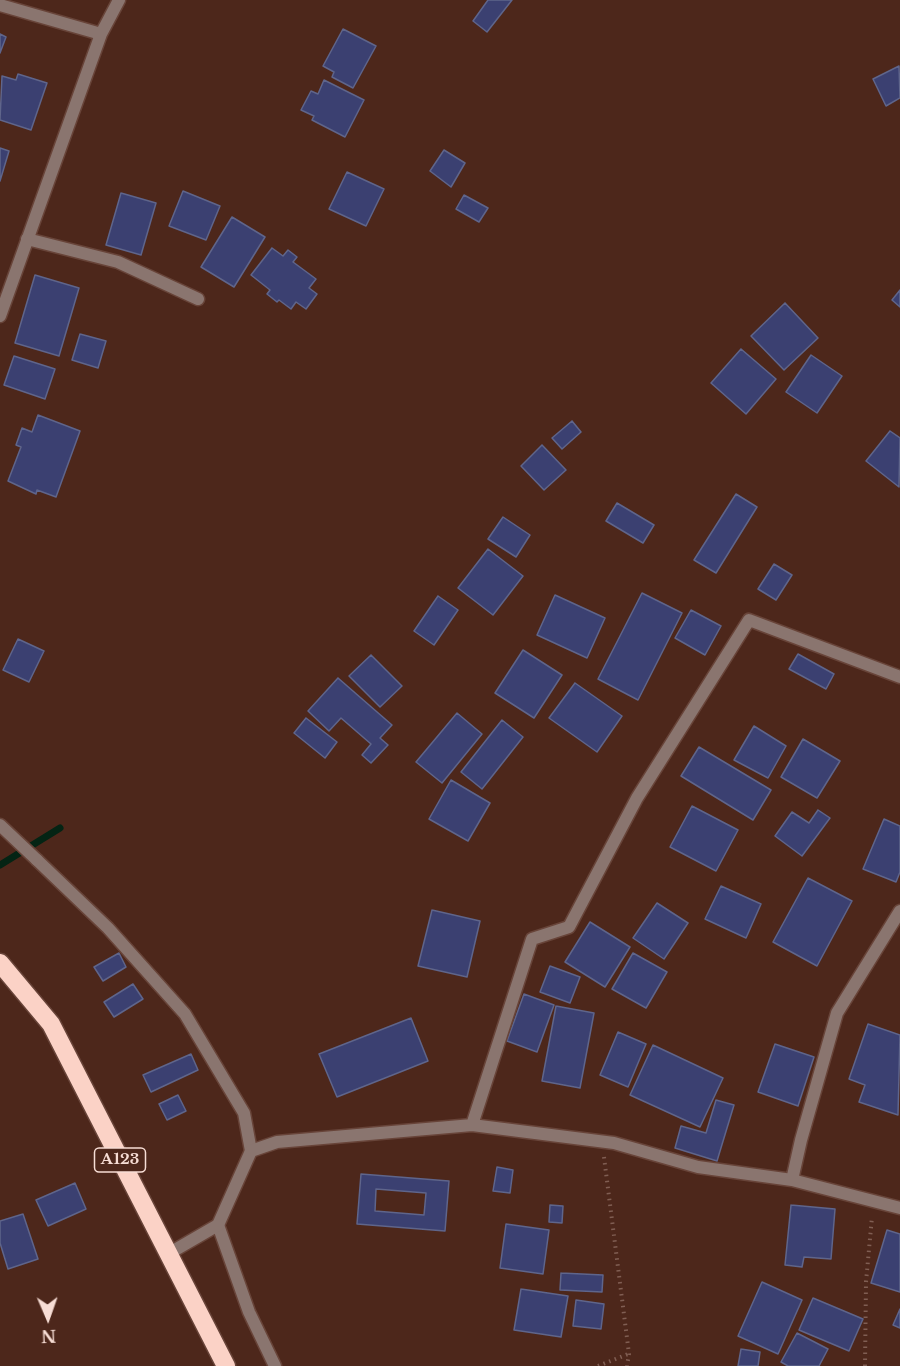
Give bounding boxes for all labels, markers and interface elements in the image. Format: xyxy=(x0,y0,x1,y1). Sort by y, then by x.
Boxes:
road number: A123 xyxy=(94,1148,146,1172)
north arrow xyxy=(18,1288,78,1348)
text: N xyxy=(41,1326,57,1346)

